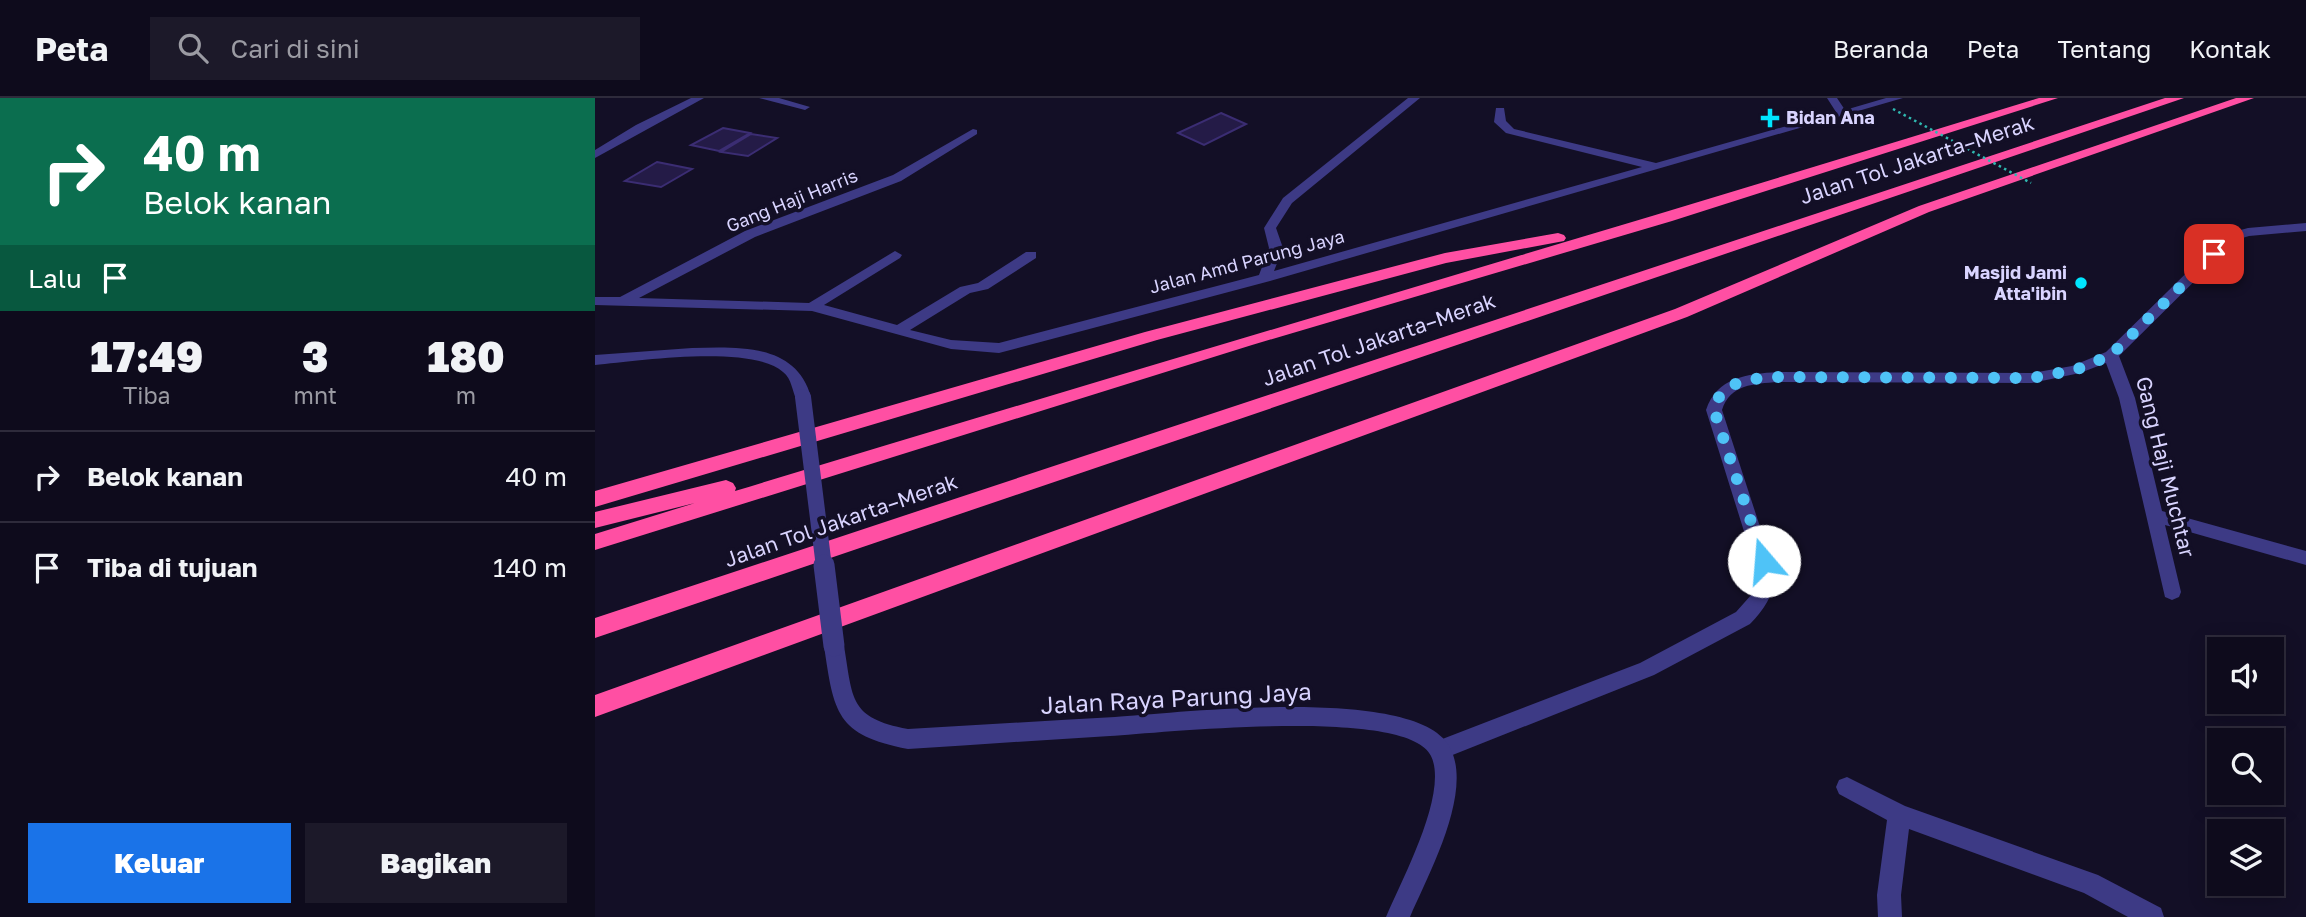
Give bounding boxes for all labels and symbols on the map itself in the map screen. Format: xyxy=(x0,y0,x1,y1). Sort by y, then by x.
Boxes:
place label: Bidan Ana xyxy=(1786,106,1875,128)
marker: Bidan Ana xyxy=(1760,108,1780,128)
street label: Jalan Tol Jakarta–Merak xyxy=(1796,109,2037,209)
street label: Gang Haji Harris xyxy=(723,164,861,236)
street label: Jalan Amd Parung Jaya xyxy=(1147,224,1347,298)
pin xyxy=(2184,224,2244,284)
place label: Masjid Jami Atta'ibin xyxy=(1964,261,2067,304)
marker: Masjid Jami Atta'ibin xyxy=(2073,275,2089,291)
street label: Jalan Tol Jakarta–Merak xyxy=(1259,287,1499,391)
street label: Gang Haji Muchtar xyxy=(2131,374,2201,560)
street label: Jalan Tol Jakarta–Merak xyxy=(721,468,961,572)
position arrow xyxy=(1727,524,1801,598)
street label: Jalan Raya Parung Jaya xyxy=(1040,676,1312,719)

